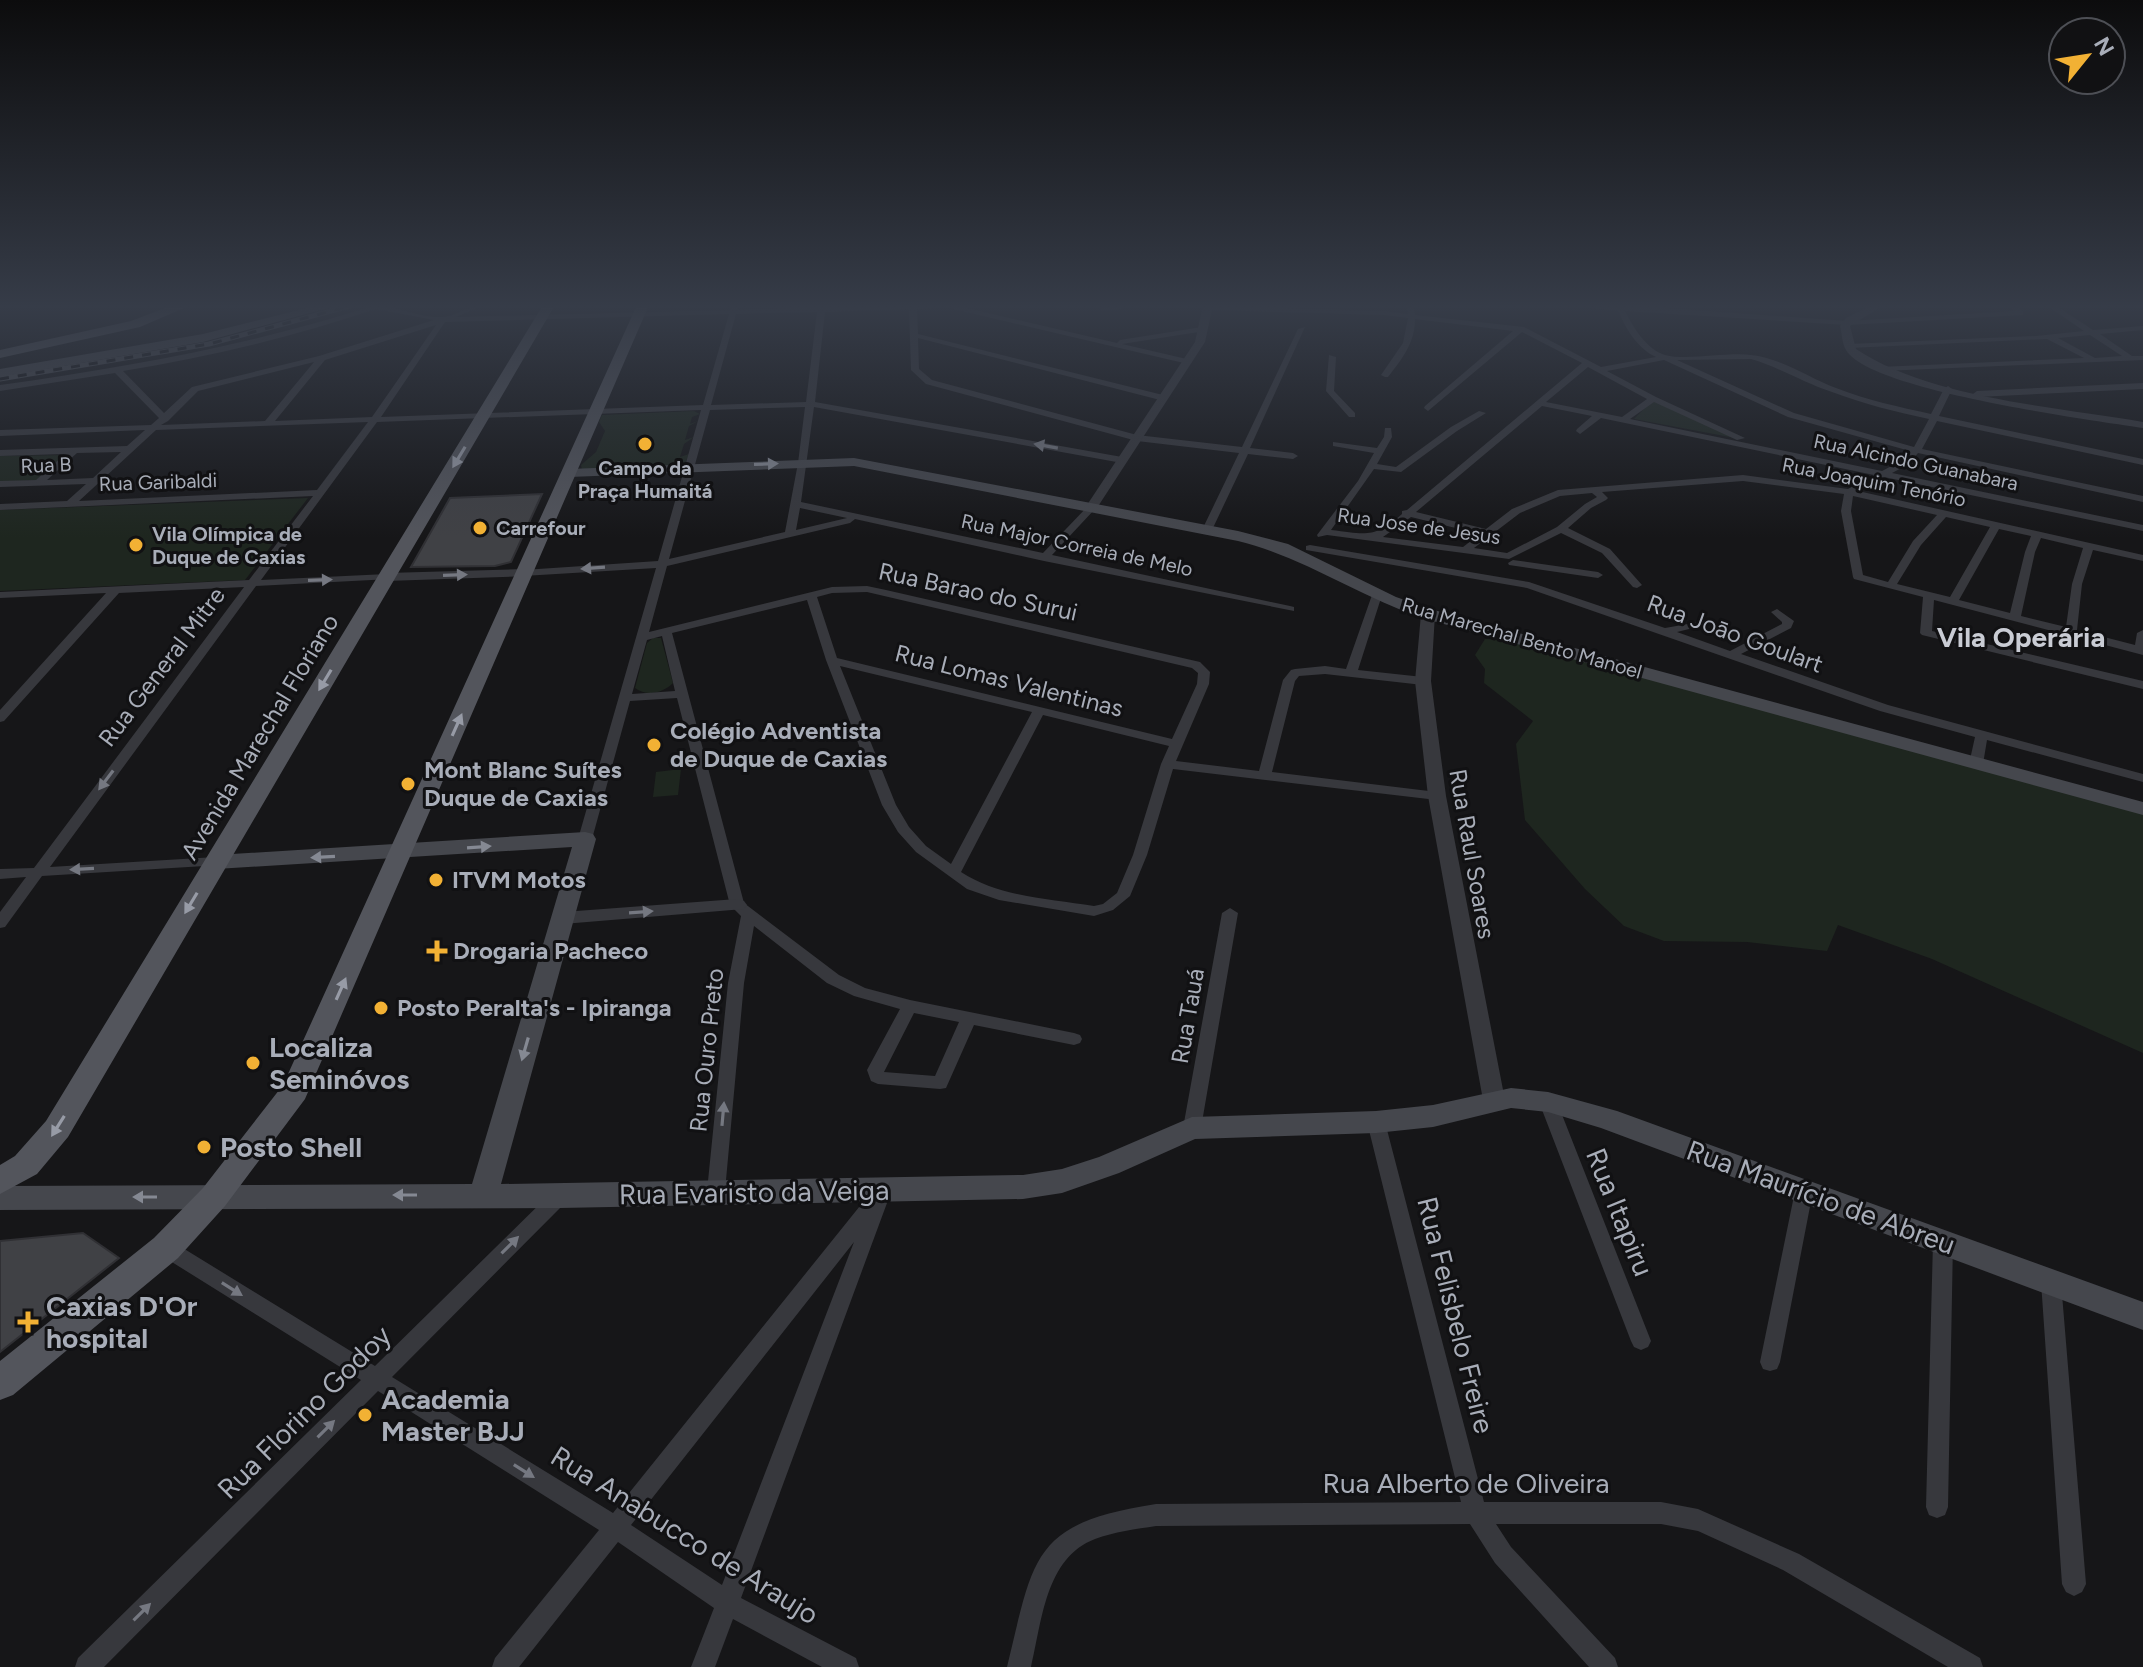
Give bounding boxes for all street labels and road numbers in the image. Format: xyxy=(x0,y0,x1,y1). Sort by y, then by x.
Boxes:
street label: Rua Alcindo Guanabara xyxy=(1812,429,2020,495)
street label: Rua B xyxy=(20,452,72,478)
street label: Rua Joaquim Tenório xyxy=(1780,452,1968,512)
street label: Rua Garibaldi xyxy=(98,468,218,496)
street label: Rua Jose de Jesus xyxy=(1336,503,1502,549)
street label: Rua Major Correia de Melo xyxy=(959,509,1195,581)
street label: Rua Barao do Surui xyxy=(876,556,1080,627)
street label: Rua General Mitre xyxy=(92,581,231,752)
street label: Rua Joāo Goulart xyxy=(1643,588,1827,679)
street label: Rua Marechal Bento Manoel xyxy=(1399,592,1645,684)
street label: Avenida Marechal Floriano xyxy=(175,609,344,865)
street label: Rua Lomas Valentinas xyxy=(892,638,1126,723)
street label: Rua Raul Soares xyxy=(1443,767,1502,941)
street label: Rua Tauá xyxy=(1165,966,1210,1066)
street label: Rua Ouro Preto xyxy=(683,967,730,1133)
street label: Rua Maurício de Abreu xyxy=(1682,1133,1960,1261)
street label: Rua Itapiru xyxy=(1579,1143,1661,1281)
street label: Rua Evaristo da Veiga xyxy=(618,1173,890,1211)
street label: Rua Felisbelo Freire xyxy=(1410,1193,1502,1437)
street label: Rua Florino Godoy xyxy=(210,1318,398,1506)
street label: Rua Anabucco de Araujo xyxy=(545,1439,825,1631)
street label: Rua Alberto de Oliveira xyxy=(1322,1466,1610,1500)

